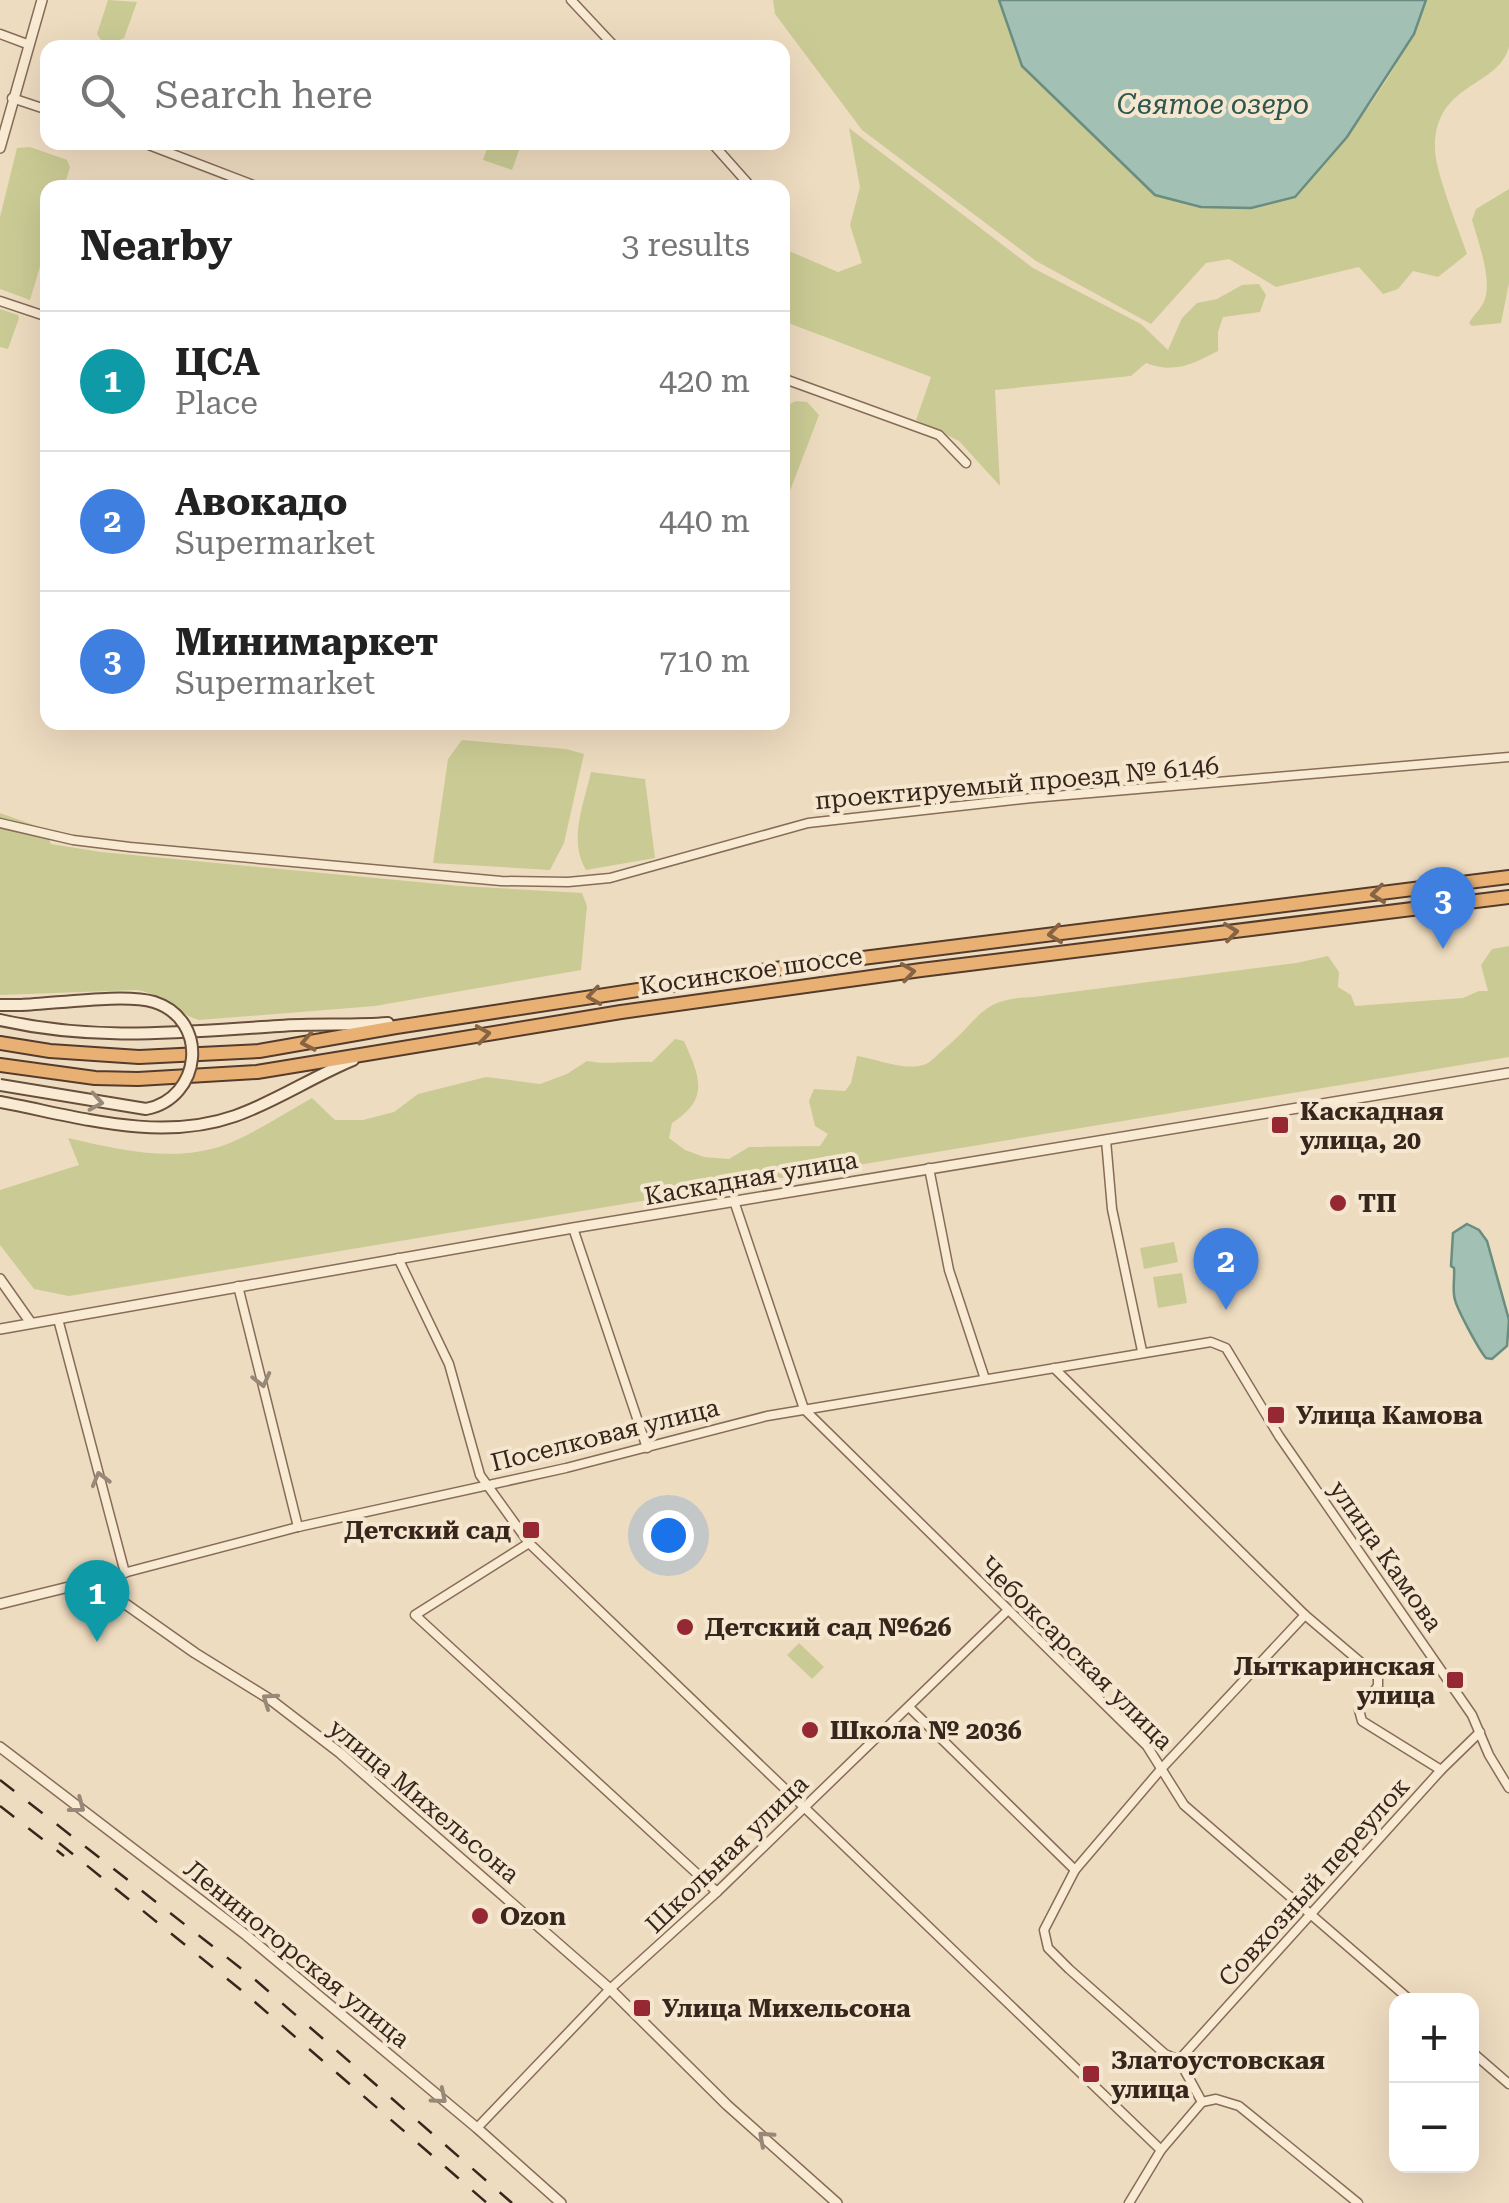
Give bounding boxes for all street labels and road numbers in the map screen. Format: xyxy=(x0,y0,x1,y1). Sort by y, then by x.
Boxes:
street label: проектируемый проезд № 6146 xyxy=(814,751,1220,815)
street label: Косинское шоссе xyxy=(638,941,864,1001)
street label: Каскадная улица xyxy=(642,1145,860,1211)
street label: Поселковая улица xyxy=(488,1392,723,1477)
street label: улица Камова xyxy=(1323,1475,1449,1637)
street label: Чебоксарская улица xyxy=(973,1550,1179,1756)
street label: улица Михельсона xyxy=(323,1713,525,1889)
street label: Школьная улица xyxy=(640,1769,815,1939)
street label: Совхозный переулок xyxy=(1213,1772,1416,1992)
street label: Лениногорская улица xyxy=(179,1854,416,2054)

